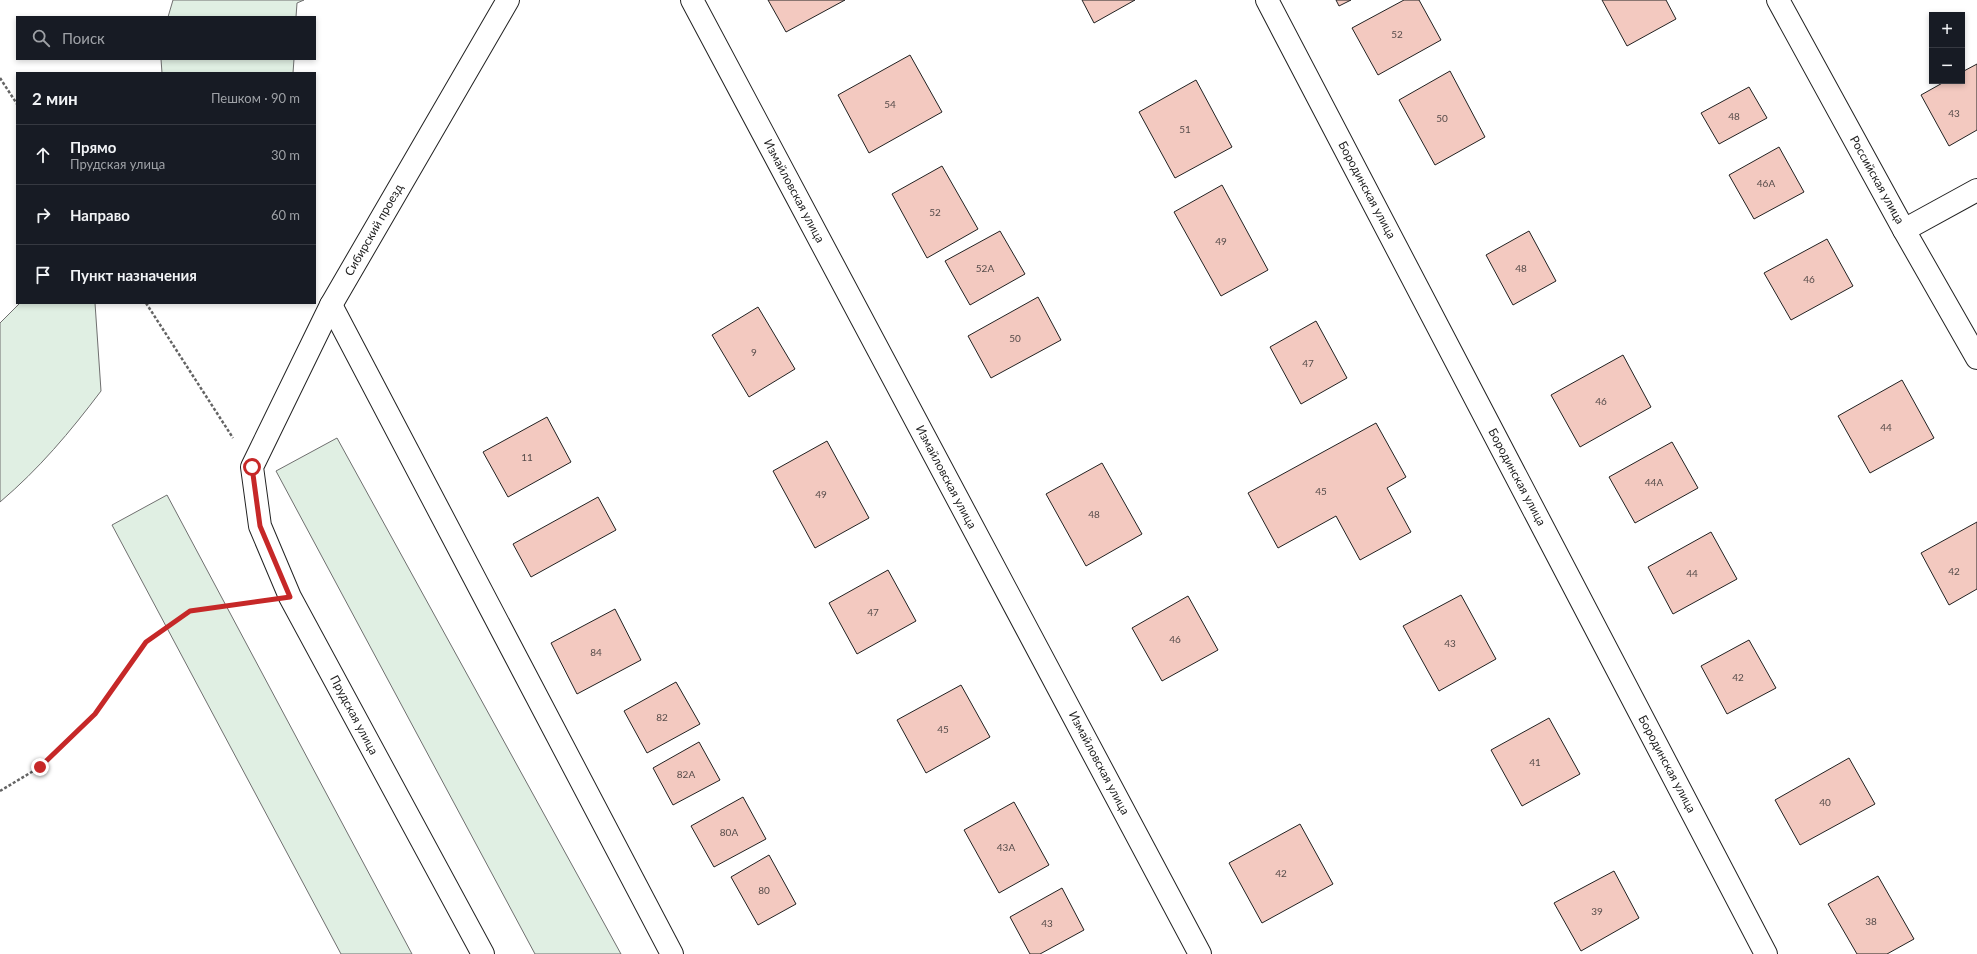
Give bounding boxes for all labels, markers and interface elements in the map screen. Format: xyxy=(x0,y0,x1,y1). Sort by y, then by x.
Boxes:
map controls xyxy=(1929,12,1965,84)
button: + xyxy=(1929,12,1965,48)
search box xyxy=(16,16,316,60)
icon: search xyxy=(30,27,52,49)
house number: 52 xyxy=(1391,28,1403,40)
text: Поиск xyxy=(62,29,105,47)
button: − xyxy=(1929,48,1965,84)
text: 2 мин xyxy=(32,88,78,109)
text: Пешком · 90 m xyxy=(211,90,300,106)
house number: 54 xyxy=(884,98,896,110)
house number: 43 xyxy=(1948,107,1960,119)
house number: 48 xyxy=(1728,110,1740,122)
house number: 50 xyxy=(1436,112,1448,124)
house number: 51 xyxy=(1179,123,1191,135)
street label: Российская улица xyxy=(1847,133,1908,227)
street label: Измайловская улица xyxy=(761,136,828,245)
text: Прямо xyxy=(70,138,116,156)
street label: Бородинская улица xyxy=(1335,138,1399,241)
icon: ahead xyxy=(32,144,54,166)
text: 30 m xyxy=(271,147,300,163)
text: Прудская улица xyxy=(70,156,165,172)
house number: 46А xyxy=(1757,177,1775,189)
street label: Сибирский проезд xyxy=(341,181,406,278)
icon: right xyxy=(32,204,54,226)
text: Направо xyxy=(70,206,130,224)
house number: 52 xyxy=(929,206,941,218)
text: 60 m xyxy=(271,207,300,223)
house number: 49 xyxy=(1215,235,1227,247)
house number: 52А xyxy=(976,262,994,274)
house number: 48 xyxy=(1515,262,1527,274)
icon: arrive xyxy=(32,264,54,286)
text: Пункт назначения xyxy=(70,266,197,284)
house number: 46 xyxy=(1803,273,1815,285)
house number: 50 xyxy=(1009,332,1021,344)
house number: 9 xyxy=(751,346,757,358)
house number: 47 xyxy=(1302,357,1314,369)
house number: 46 xyxy=(1595,395,1607,407)
house number: 44 xyxy=(1880,421,1892,433)
street label: Измайловская улица xyxy=(913,422,980,531)
street label: Бородинская улица xyxy=(1485,425,1549,528)
house number: 11 xyxy=(521,451,533,463)
route start xyxy=(243,458,261,476)
house number: 44А xyxy=(1645,476,1663,488)
house number: 45 xyxy=(1315,485,1327,497)
house number: 49 xyxy=(815,488,827,500)
house number: 48 xyxy=(1088,508,1100,520)
house number: 42 xyxy=(1948,565,1960,577)
house number: 44 xyxy=(1686,567,1698,579)
house number: 47 xyxy=(867,606,879,618)
house number: 46 xyxy=(1169,633,1181,645)
house number: 43 xyxy=(1444,637,1456,649)
house number: 84 xyxy=(590,646,602,658)
house number: 42 xyxy=(1732,671,1744,683)
street label: Прудская улица xyxy=(327,672,382,757)
street label: Измайловская улица xyxy=(1066,708,1133,817)
house number: 82 xyxy=(656,711,668,723)
street label: Бородинская улица xyxy=(1635,712,1699,815)
house number: 45 xyxy=(937,723,949,735)
house number: 41 xyxy=(1529,756,1541,768)
route end xyxy=(31,758,49,776)
house number: 82А xyxy=(677,768,695,780)
house number: 40 xyxy=(1819,796,1831,808)
house number: 80А xyxy=(720,826,738,838)
house number: 43А xyxy=(997,841,1015,853)
house number: 42 xyxy=(1275,867,1287,879)
house number: 80 xyxy=(758,884,770,896)
house number: 39 xyxy=(1591,905,1603,917)
house number: 38 xyxy=(1865,915,1877,927)
house number: 43 xyxy=(1041,917,1053,929)

